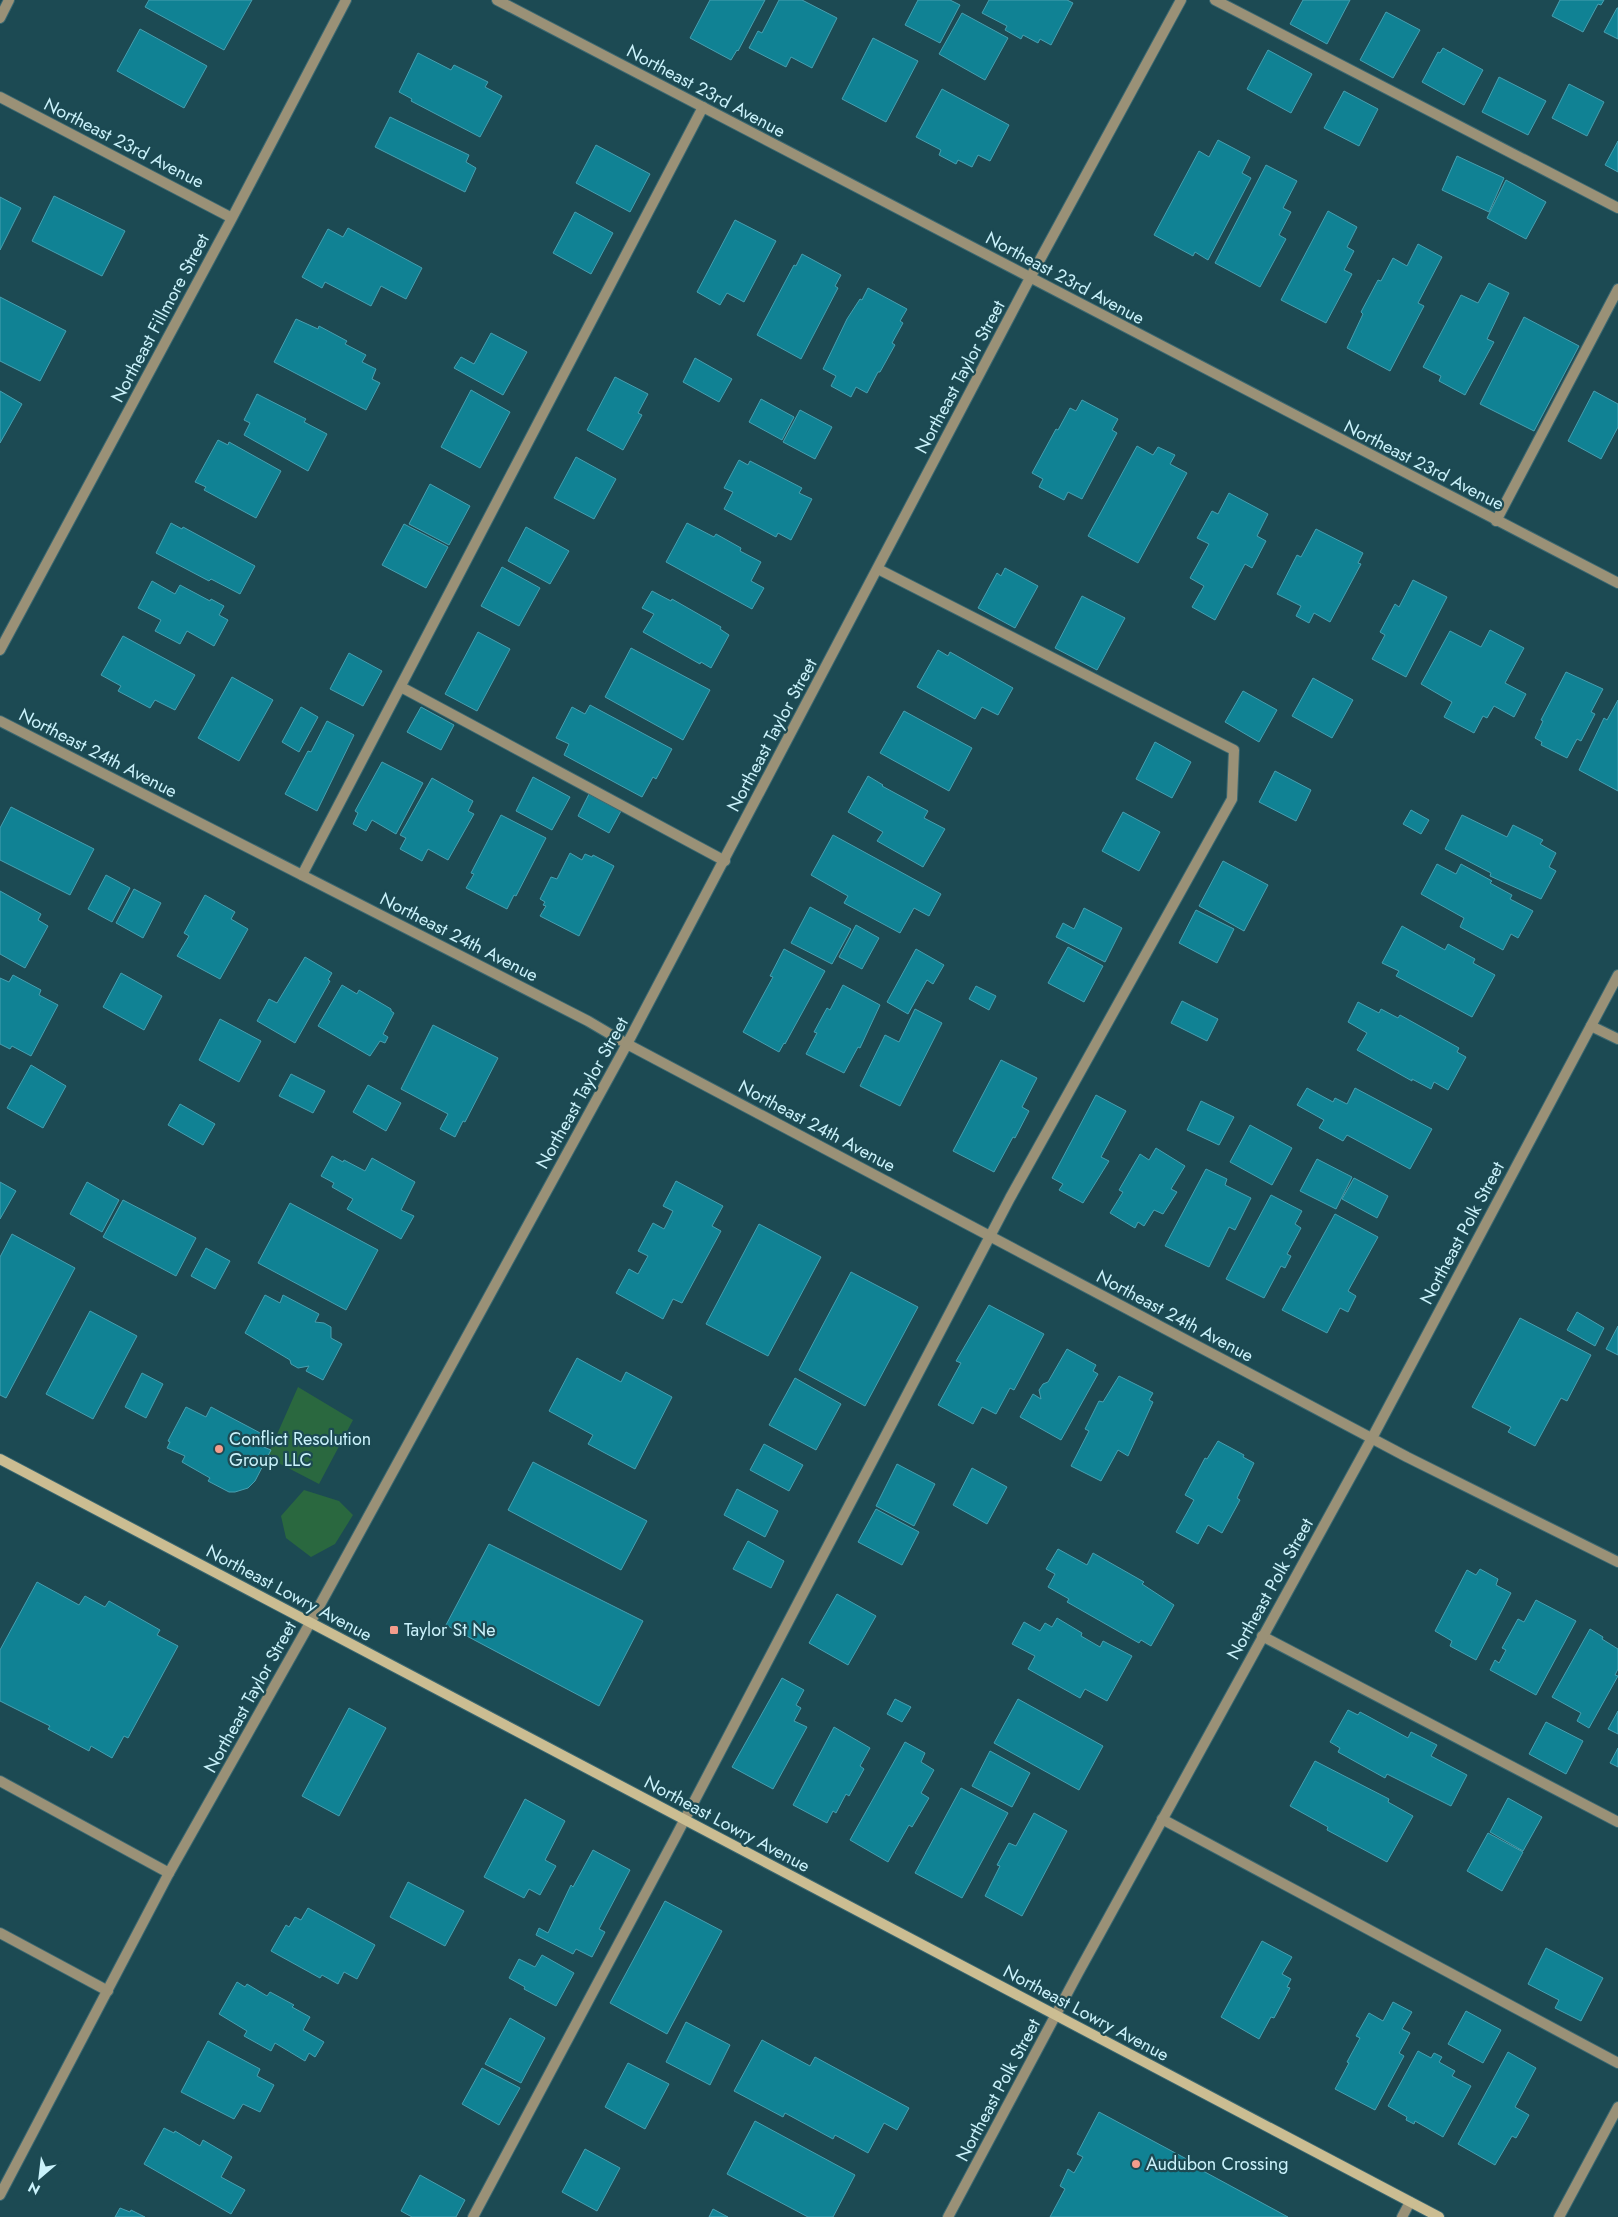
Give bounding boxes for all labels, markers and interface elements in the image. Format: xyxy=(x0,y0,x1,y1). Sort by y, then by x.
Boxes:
street label: Northeast 23rd Avenue xyxy=(622,38,790,144)
street label: Northeast 23rd Avenue xyxy=(39,91,209,195)
street label: Northeast 23rd Avenue xyxy=(981,225,1149,331)
street label: Northeast Fillmore Street xyxy=(104,228,216,407)
street label: Northeast Taylor Street xyxy=(909,295,1012,458)
street label: Northeast 23rd Avenue xyxy=(1339,413,1509,517)
street label: Northeast Taylor Street xyxy=(721,653,824,816)
street label: Northeast 24th Avenue xyxy=(14,702,182,804)
street label: Northeast 24th Avenue xyxy=(375,886,543,988)
street label: Northeast Taylor Street xyxy=(529,1012,635,1174)
street label: Northeast 24th Avenue xyxy=(734,1074,900,1178)
street label: Northeast Polk Street xyxy=(1413,1156,1511,1309)
street label: Northeast 24th Avenue xyxy=(1092,1264,1258,1368)
place label: Conflict Resolution Group LLC xyxy=(229,1426,371,1473)
marker: Conflict Resolution Group LLC xyxy=(213,1443,225,1455)
street label: Northeast Polk Street xyxy=(1220,1513,1320,1664)
street label: Northeast Lowry Avenue xyxy=(201,1538,377,1648)
street label: Northeast Taylor Street xyxy=(197,1616,303,1778)
place label: Taylor St Ne xyxy=(404,1617,495,1643)
marker: Taylor St Ne xyxy=(388,1624,400,1636)
street label: Northeast Lowry Avenue xyxy=(639,1769,815,1879)
street label: Northeast Lowry Avenue xyxy=(998,1958,1174,2068)
street label: Northeast Polk Street xyxy=(949,2013,1047,2166)
place label: Audubon Crossing xyxy=(1146,2151,1289,2177)
north arrow xyxy=(15,2152,65,2202)
marker: Audubon Crossing xyxy=(1130,2158,1142,2170)
text: N xyxy=(24,2177,44,2200)

